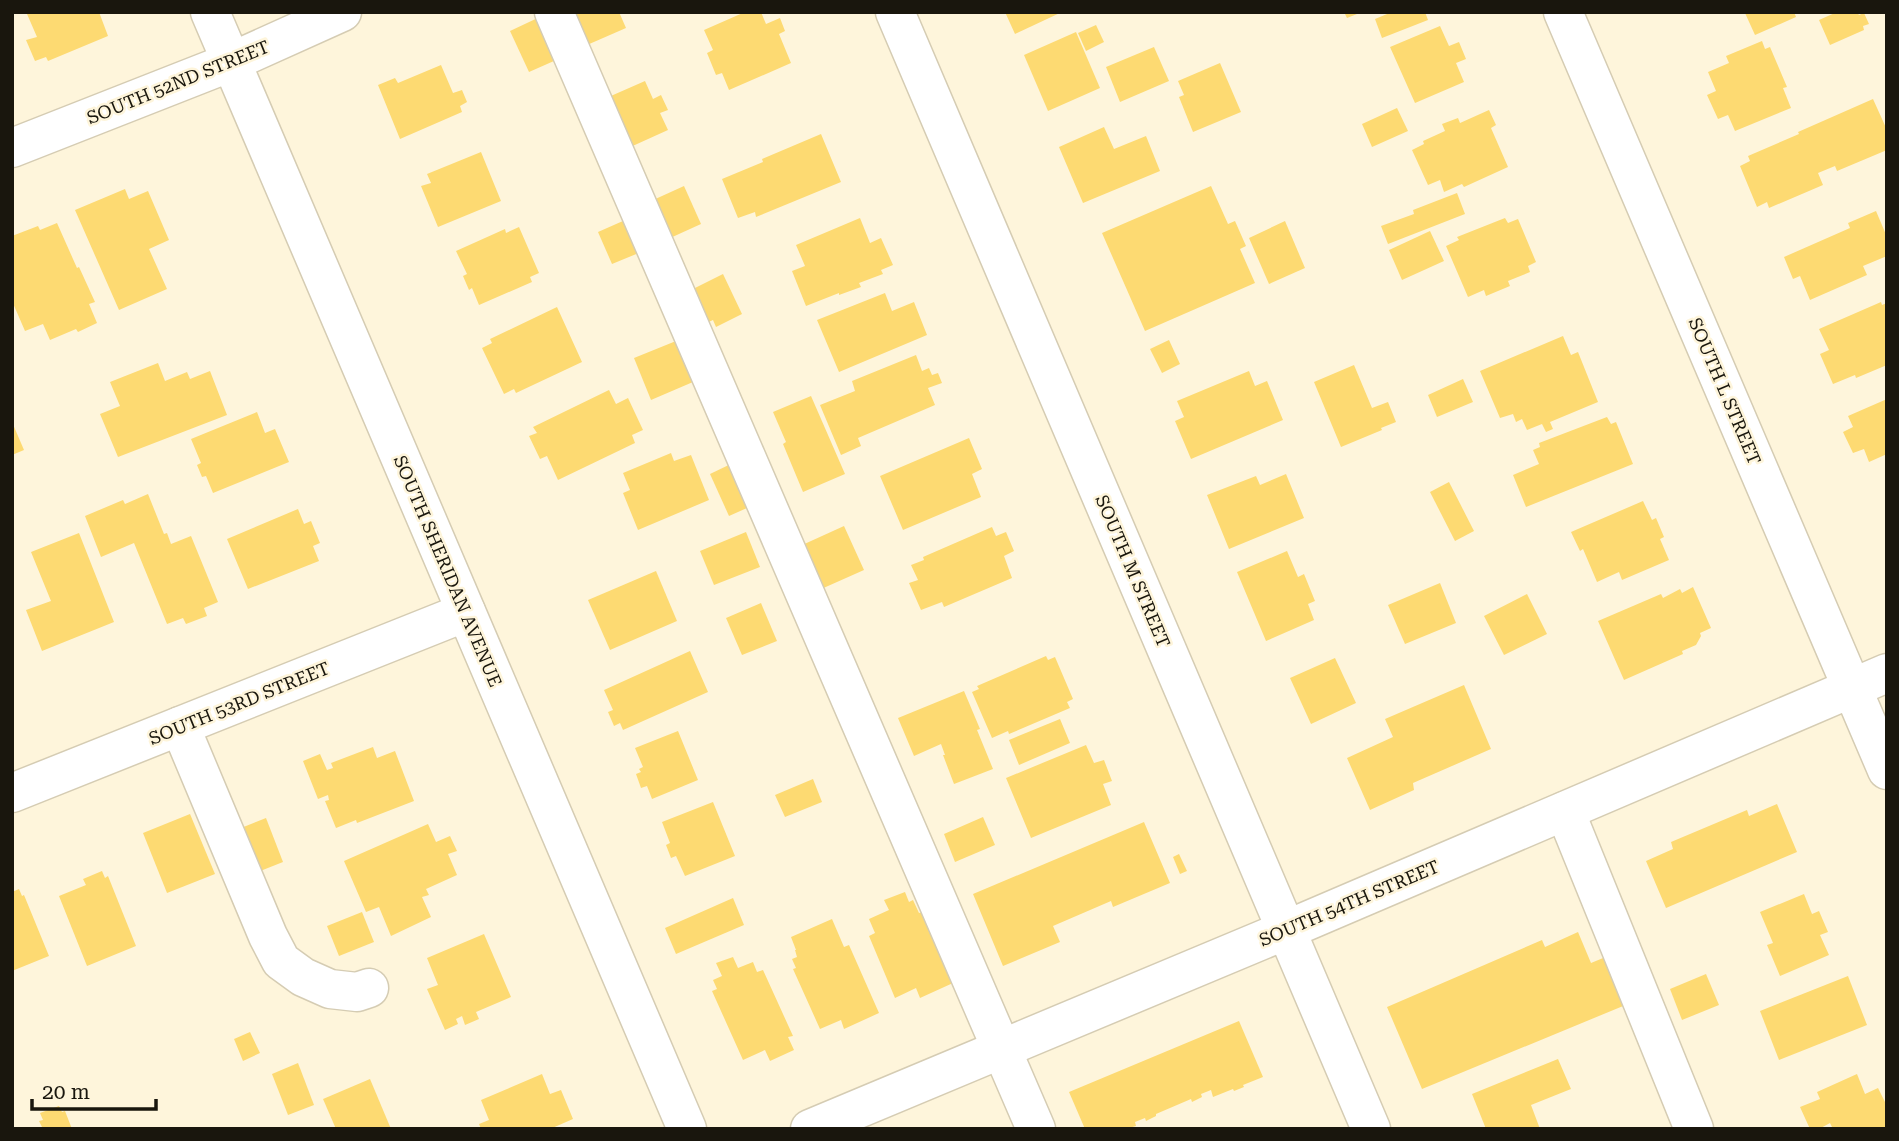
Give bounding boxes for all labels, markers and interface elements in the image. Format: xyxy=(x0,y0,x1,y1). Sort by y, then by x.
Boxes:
street label: SOUTH 52ND STREET xyxy=(84,36,272,128)
street label: SOUTH L STREET xyxy=(1685,314,1765,468)
street label: SOUTH SHERIDAN AVENUE xyxy=(390,452,506,690)
street label: SOUTH M STREET xyxy=(1091,492,1175,650)
street label: SOUTH 53RD STREET xyxy=(146,657,332,749)
street label: SOUTH 54TH STREET xyxy=(1256,856,1442,950)
scale bar xyxy=(32,1068,156,1112)
text: 20 m xyxy=(42,1080,90,1104)

